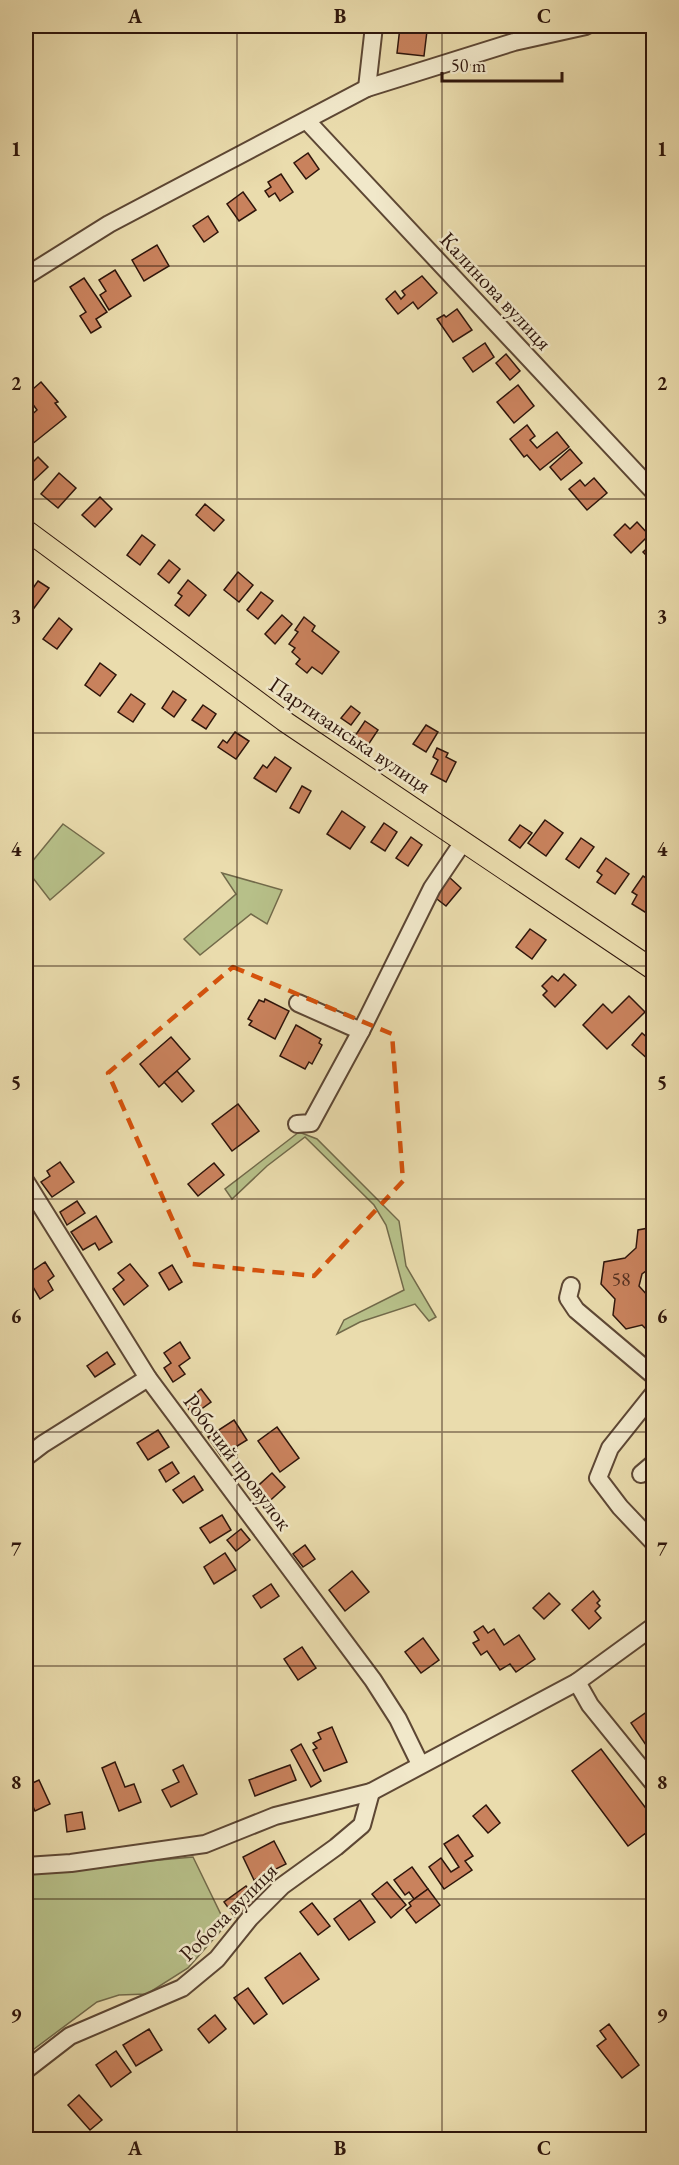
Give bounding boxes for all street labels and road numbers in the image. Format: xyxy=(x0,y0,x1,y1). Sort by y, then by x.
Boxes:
street label: Калинова вулиця xyxy=(434,226,558,357)
street label: Партизанська вулиця xyxy=(263,670,437,800)
street label: Робочий провулок xyxy=(177,1388,299,1537)
street label: Робоча вулиця xyxy=(173,1856,284,1967)

